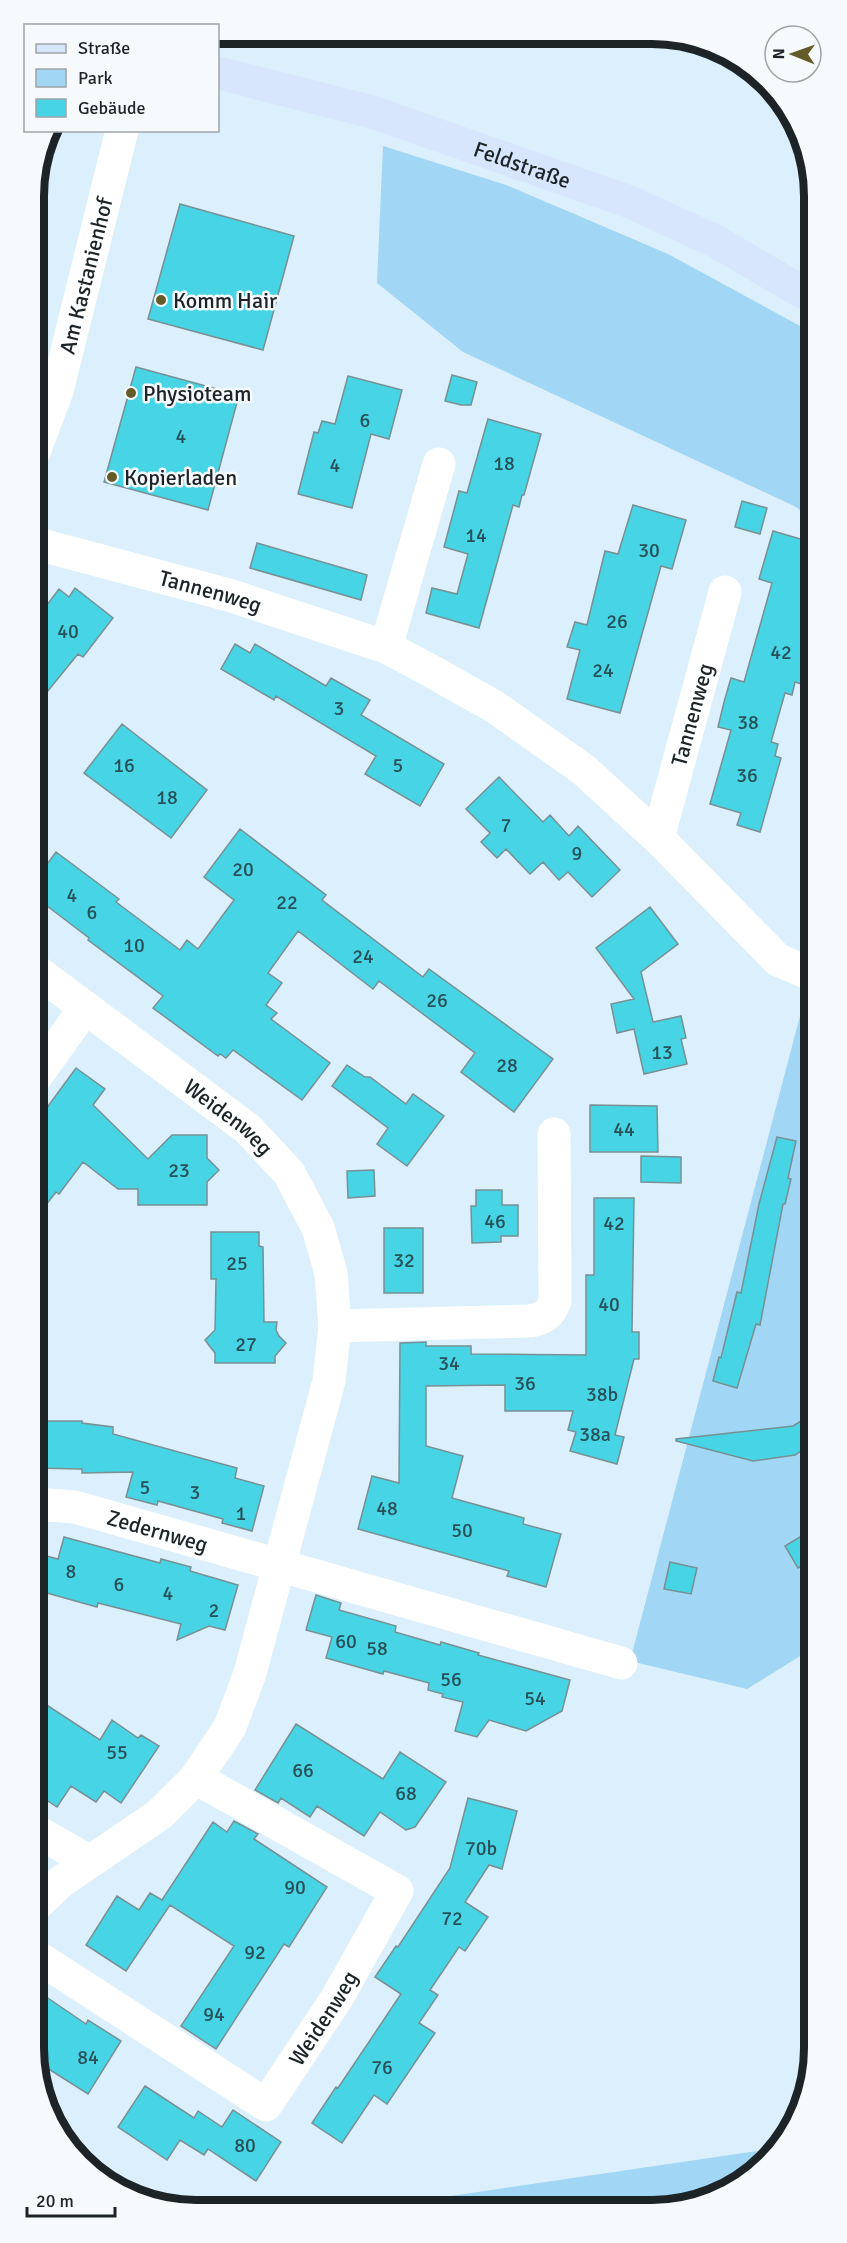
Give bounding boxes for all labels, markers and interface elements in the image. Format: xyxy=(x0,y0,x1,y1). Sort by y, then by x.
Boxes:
legend xyxy=(24,24,219,132)
north arrow xyxy=(763,24,823,84)
text: Straße xyxy=(78,37,130,59)
text: N xyxy=(769,48,789,59)
text: Park xyxy=(78,67,113,89)
text: Gebäude xyxy=(78,97,146,119)
street label: Feldstraße xyxy=(470,135,574,194)
street label: Am Kastanienhof xyxy=(54,193,119,357)
place label: Komm Hair xyxy=(173,287,277,314)
marker: Komm Hair xyxy=(154,293,168,307)
place label: Physioteam xyxy=(143,380,251,407)
marker: Physioteam xyxy=(124,386,138,400)
house number: 6 xyxy=(360,408,370,433)
house number: 4 xyxy=(176,424,187,449)
house number: 18 xyxy=(493,451,515,476)
house number: 4 xyxy=(330,453,341,478)
place label: Kopierladen xyxy=(124,464,237,491)
marker: Kopierladen xyxy=(105,470,119,484)
house number: 14 xyxy=(465,523,487,548)
house number: 30 xyxy=(638,538,660,563)
street label: Tannenweg xyxy=(156,564,265,619)
house number: 26 xyxy=(606,609,628,634)
house number: 40 xyxy=(57,619,79,644)
house number: 42 xyxy=(770,640,792,665)
house number: 24 xyxy=(592,658,614,683)
street label: Tannenweg xyxy=(665,660,719,769)
house number: 3 xyxy=(334,696,344,721)
house number: 38 xyxy=(737,710,759,735)
house number: 16 xyxy=(113,753,135,778)
house number: 5 xyxy=(393,753,403,778)
house number: 36 xyxy=(736,763,758,788)
house number: 18 xyxy=(156,785,178,810)
house number: 7 xyxy=(501,813,511,838)
house number: 9 xyxy=(572,841,582,866)
house number: 20 xyxy=(232,857,254,882)
house number: 4 xyxy=(67,883,78,908)
house number: 22 xyxy=(276,890,298,915)
house number: 6 xyxy=(87,900,97,925)
house number: 10 xyxy=(123,933,145,958)
house number: 24 xyxy=(352,944,374,969)
house number: 26 xyxy=(426,988,448,1013)
house number: 13 xyxy=(651,1040,673,1065)
house number: 28 xyxy=(496,1053,518,1078)
street label: Weidenweg xyxy=(178,1073,279,1161)
house number: 44 xyxy=(613,1117,635,1142)
house number: 23 xyxy=(168,1158,190,1183)
house number: 46 xyxy=(484,1209,506,1234)
house number: 42 xyxy=(603,1211,625,1236)
house number: 32 xyxy=(393,1248,415,1273)
house number: 25 xyxy=(226,1251,248,1276)
house number: 40 xyxy=(598,1292,620,1317)
house number: 27 xyxy=(235,1332,257,1357)
house number: 34 xyxy=(438,1351,460,1376)
house number: 36 xyxy=(514,1371,536,1396)
house number: 38b xyxy=(586,1382,618,1407)
house number: 38a xyxy=(579,1422,611,1447)
house number: 5 xyxy=(140,1475,150,1500)
house number: 3 xyxy=(190,1480,200,1505)
house number: 48 xyxy=(376,1496,398,1521)
house number: 1 xyxy=(236,1501,246,1526)
street label: Zedernweg xyxy=(104,1504,211,1558)
house number: 50 xyxy=(451,1518,473,1543)
house number: 8 xyxy=(66,1559,76,1584)
house number: 6 xyxy=(114,1572,124,1597)
house number: 4 xyxy=(163,1581,174,1606)
house number: 2 xyxy=(209,1598,219,1623)
house number: 60 xyxy=(335,1629,357,1654)
house number: 58 xyxy=(366,1636,388,1661)
house number: 56 xyxy=(440,1667,462,1692)
house number: 54 xyxy=(524,1686,546,1711)
house number: 55 xyxy=(106,1740,128,1765)
house number: 66 xyxy=(292,1758,314,1783)
house number: 68 xyxy=(395,1781,417,1806)
house number: 70b xyxy=(465,1836,497,1861)
house number: 90 xyxy=(284,1875,306,1900)
house number: 72 xyxy=(441,1906,463,1931)
house number: 92 xyxy=(244,1940,266,1965)
street label: Weidenweg xyxy=(283,1966,364,2071)
house number: 94 xyxy=(203,2002,225,2027)
house number: 84 xyxy=(77,2045,99,2070)
house number: 76 xyxy=(371,2055,393,2080)
house number: 80 xyxy=(234,2133,256,2158)
scale bar xyxy=(27,2180,116,2218)
text: 20 m xyxy=(36,2190,74,2212)

